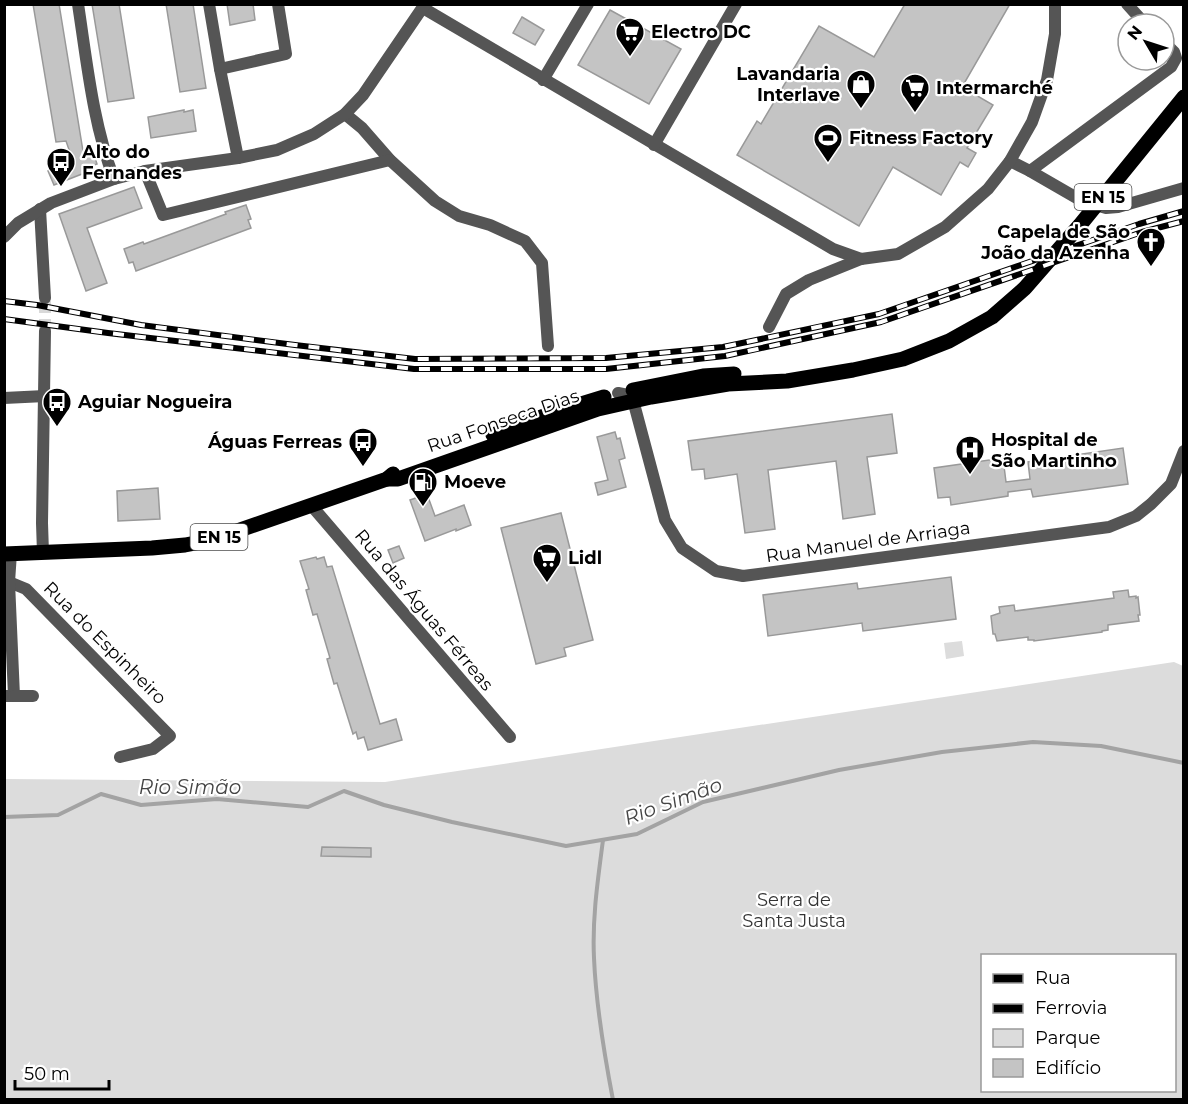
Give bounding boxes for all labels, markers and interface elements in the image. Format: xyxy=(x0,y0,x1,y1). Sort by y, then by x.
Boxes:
north arrow xyxy=(1116,12,1176,72)
supermarket icon: Electro DC xyxy=(614,16,646,58)
place label: Electro DC xyxy=(651,21,751,43)
text: N xyxy=(1123,22,1146,44)
place label: Lavandaria Interlave xyxy=(736,63,840,106)
shop icon: Lavandaria Interlave xyxy=(845,68,877,110)
supermarket icon: Intermarché xyxy=(899,72,931,114)
place label: Intermarché xyxy=(936,77,1053,99)
sports icon: Fitness Factory xyxy=(812,122,844,164)
place label: Fitness Factory xyxy=(849,127,993,149)
place label: Alto do Fernandes xyxy=(81,141,182,184)
bus stop icon: Alto do Fernandes xyxy=(45,146,77,188)
road number: EN 15 xyxy=(1074,184,1132,210)
place label: Capela de São João da Azenha xyxy=(980,221,1130,264)
church icon: Capela de São João da Azenha xyxy=(1135,226,1167,268)
street label: Rua Fonseca Dias xyxy=(424,385,582,457)
bus stop icon: Aguiar Nogueira xyxy=(41,386,73,428)
place label: Aguiar Nogueira xyxy=(77,391,232,413)
bus stop icon: Águas Ferreas xyxy=(347,426,379,468)
place label: Hospital de São Martinho xyxy=(991,429,1117,472)
place label: Águas Ferreas xyxy=(207,431,342,453)
hospital icon: Hospital de São Martinho xyxy=(954,434,986,476)
fuel station icon: Moeve xyxy=(407,466,439,508)
place label: Moeve xyxy=(444,471,506,493)
street label: Rua Manuel de Arriaga xyxy=(764,517,972,567)
road number: EN 15 xyxy=(190,524,248,550)
street label: Rua das Águas Férreas xyxy=(350,525,498,695)
supermarket icon: Lidl xyxy=(531,542,563,584)
place label: Lidl xyxy=(568,547,602,569)
street label: Rua do Espinheiro xyxy=(39,577,171,709)
water label: Rio Simão xyxy=(621,772,725,830)
water label: Rio Simão xyxy=(139,775,241,799)
park label: Serra de Santa Justa xyxy=(742,889,846,932)
legend xyxy=(981,954,1176,1092)
text: Rua xyxy=(1035,967,1071,989)
text: Ferrovia xyxy=(1035,997,1107,1019)
text: Parque xyxy=(1035,1027,1101,1049)
scale bar xyxy=(15,1053,110,1091)
text: Edifício xyxy=(1035,1057,1101,1079)
text: 50 m xyxy=(24,1063,70,1085)

